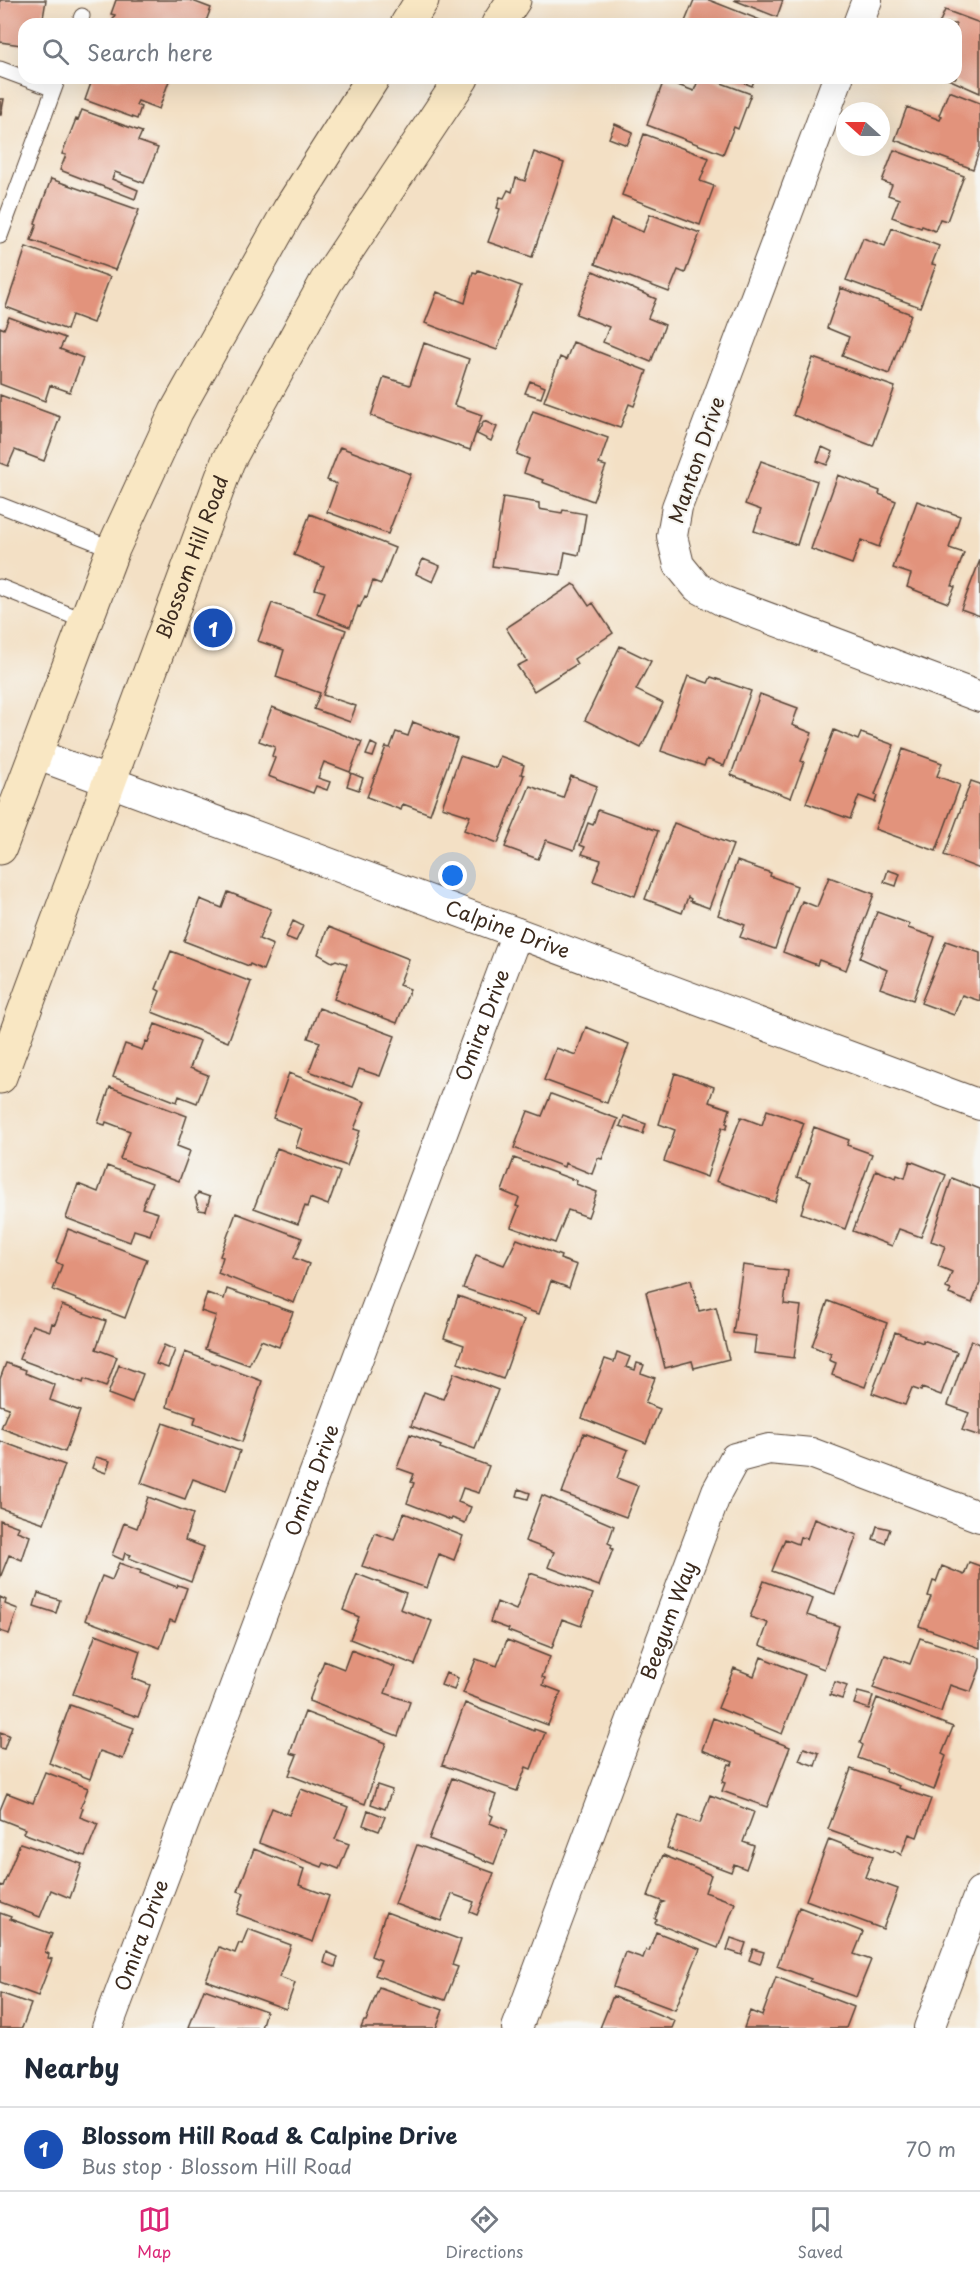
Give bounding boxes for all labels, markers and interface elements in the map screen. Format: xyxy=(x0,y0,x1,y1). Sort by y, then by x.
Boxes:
search box xyxy=(18,18,962,84)
icon: search xyxy=(39,35,72,68)
text: Search here xyxy=(87,35,213,68)
north arrow xyxy=(836,102,890,156)
street label: Manton Drive xyxy=(660,392,732,527)
street label: Blossom Hill Road xyxy=(147,471,235,643)
pin: 1 xyxy=(194,606,232,650)
your location xyxy=(438,861,467,890)
street label: Calpine Drive xyxy=(441,892,575,965)
street label: Omira Drive xyxy=(447,964,516,1085)
street label: Omira Drive xyxy=(277,1419,346,1540)
street label: Beegum Way xyxy=(632,1556,704,1684)
street label: Omira Drive xyxy=(106,1875,175,1995)
text: Nearby xyxy=(24,2048,119,2087)
text: Blossom Hill Road & Calpine Drive xyxy=(81,2118,458,2151)
text: 1 xyxy=(39,2134,48,2164)
text: 70 m xyxy=(906,2134,956,2164)
text: Bus stop · Blossom Hill Road xyxy=(81,2151,352,2181)
tab: Map xyxy=(137,2203,171,2263)
tab: Directions xyxy=(445,2203,523,2263)
tab: Saved xyxy=(797,2203,843,2263)

